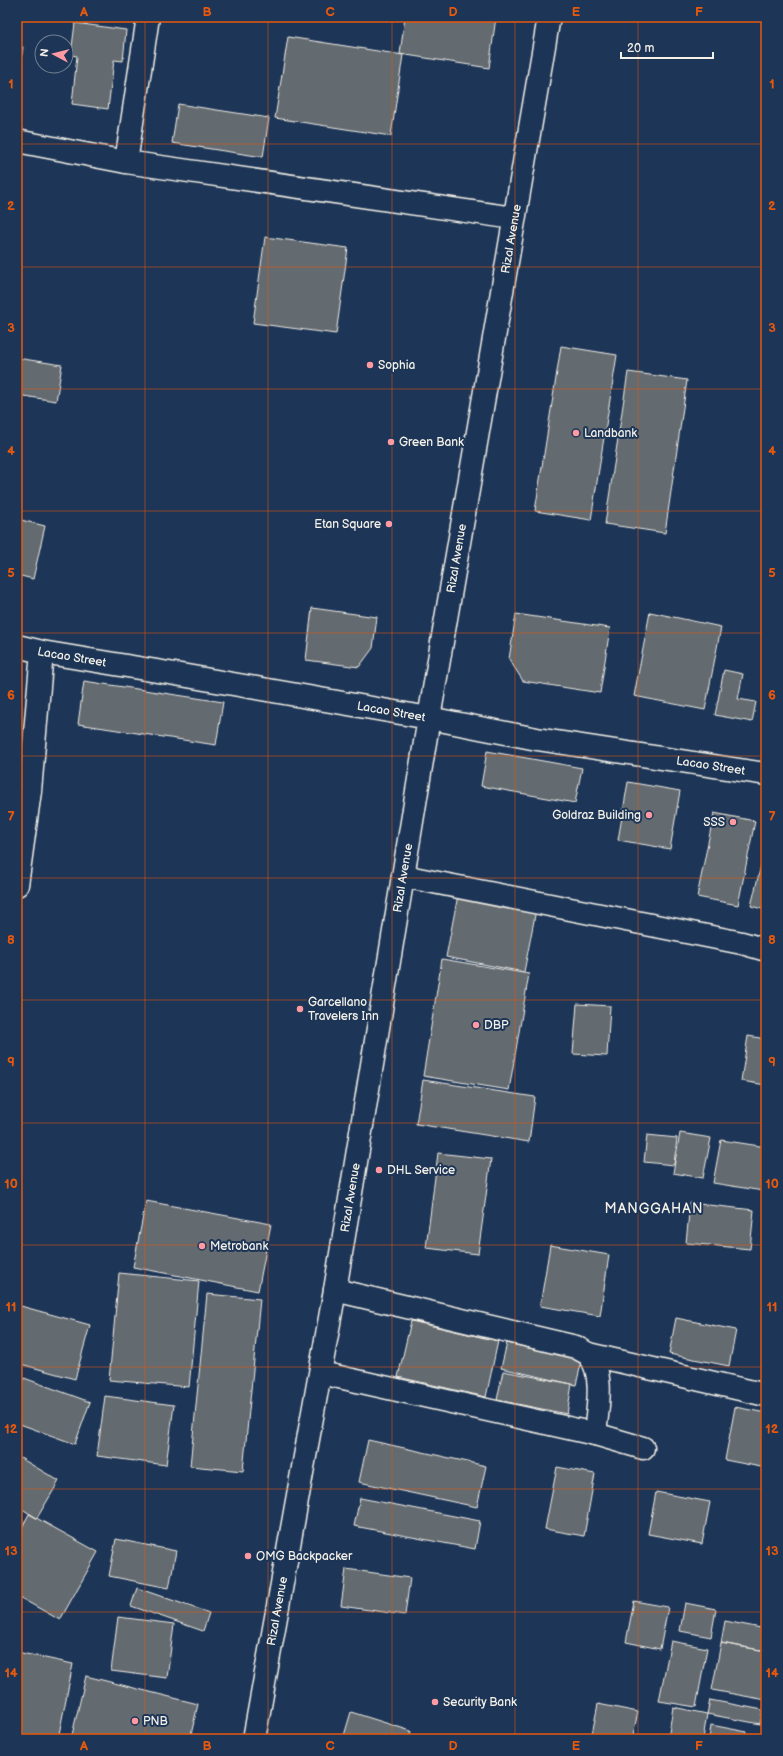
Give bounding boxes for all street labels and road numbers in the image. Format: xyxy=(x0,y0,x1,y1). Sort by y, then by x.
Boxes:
street label: Rizal Avenue xyxy=(498,203,524,275)
street label: Rizal Avenue xyxy=(443,522,470,594)
street label: Lacao Street xyxy=(36,644,108,670)
street label: Lacao Street xyxy=(356,698,427,725)
street label: Lacao Street xyxy=(675,753,746,778)
street label: Rizal Avenue xyxy=(390,842,416,914)
street label: Rizal Avenue xyxy=(337,1162,363,1233)
street label: Rizal Avenue xyxy=(263,1575,291,1647)

